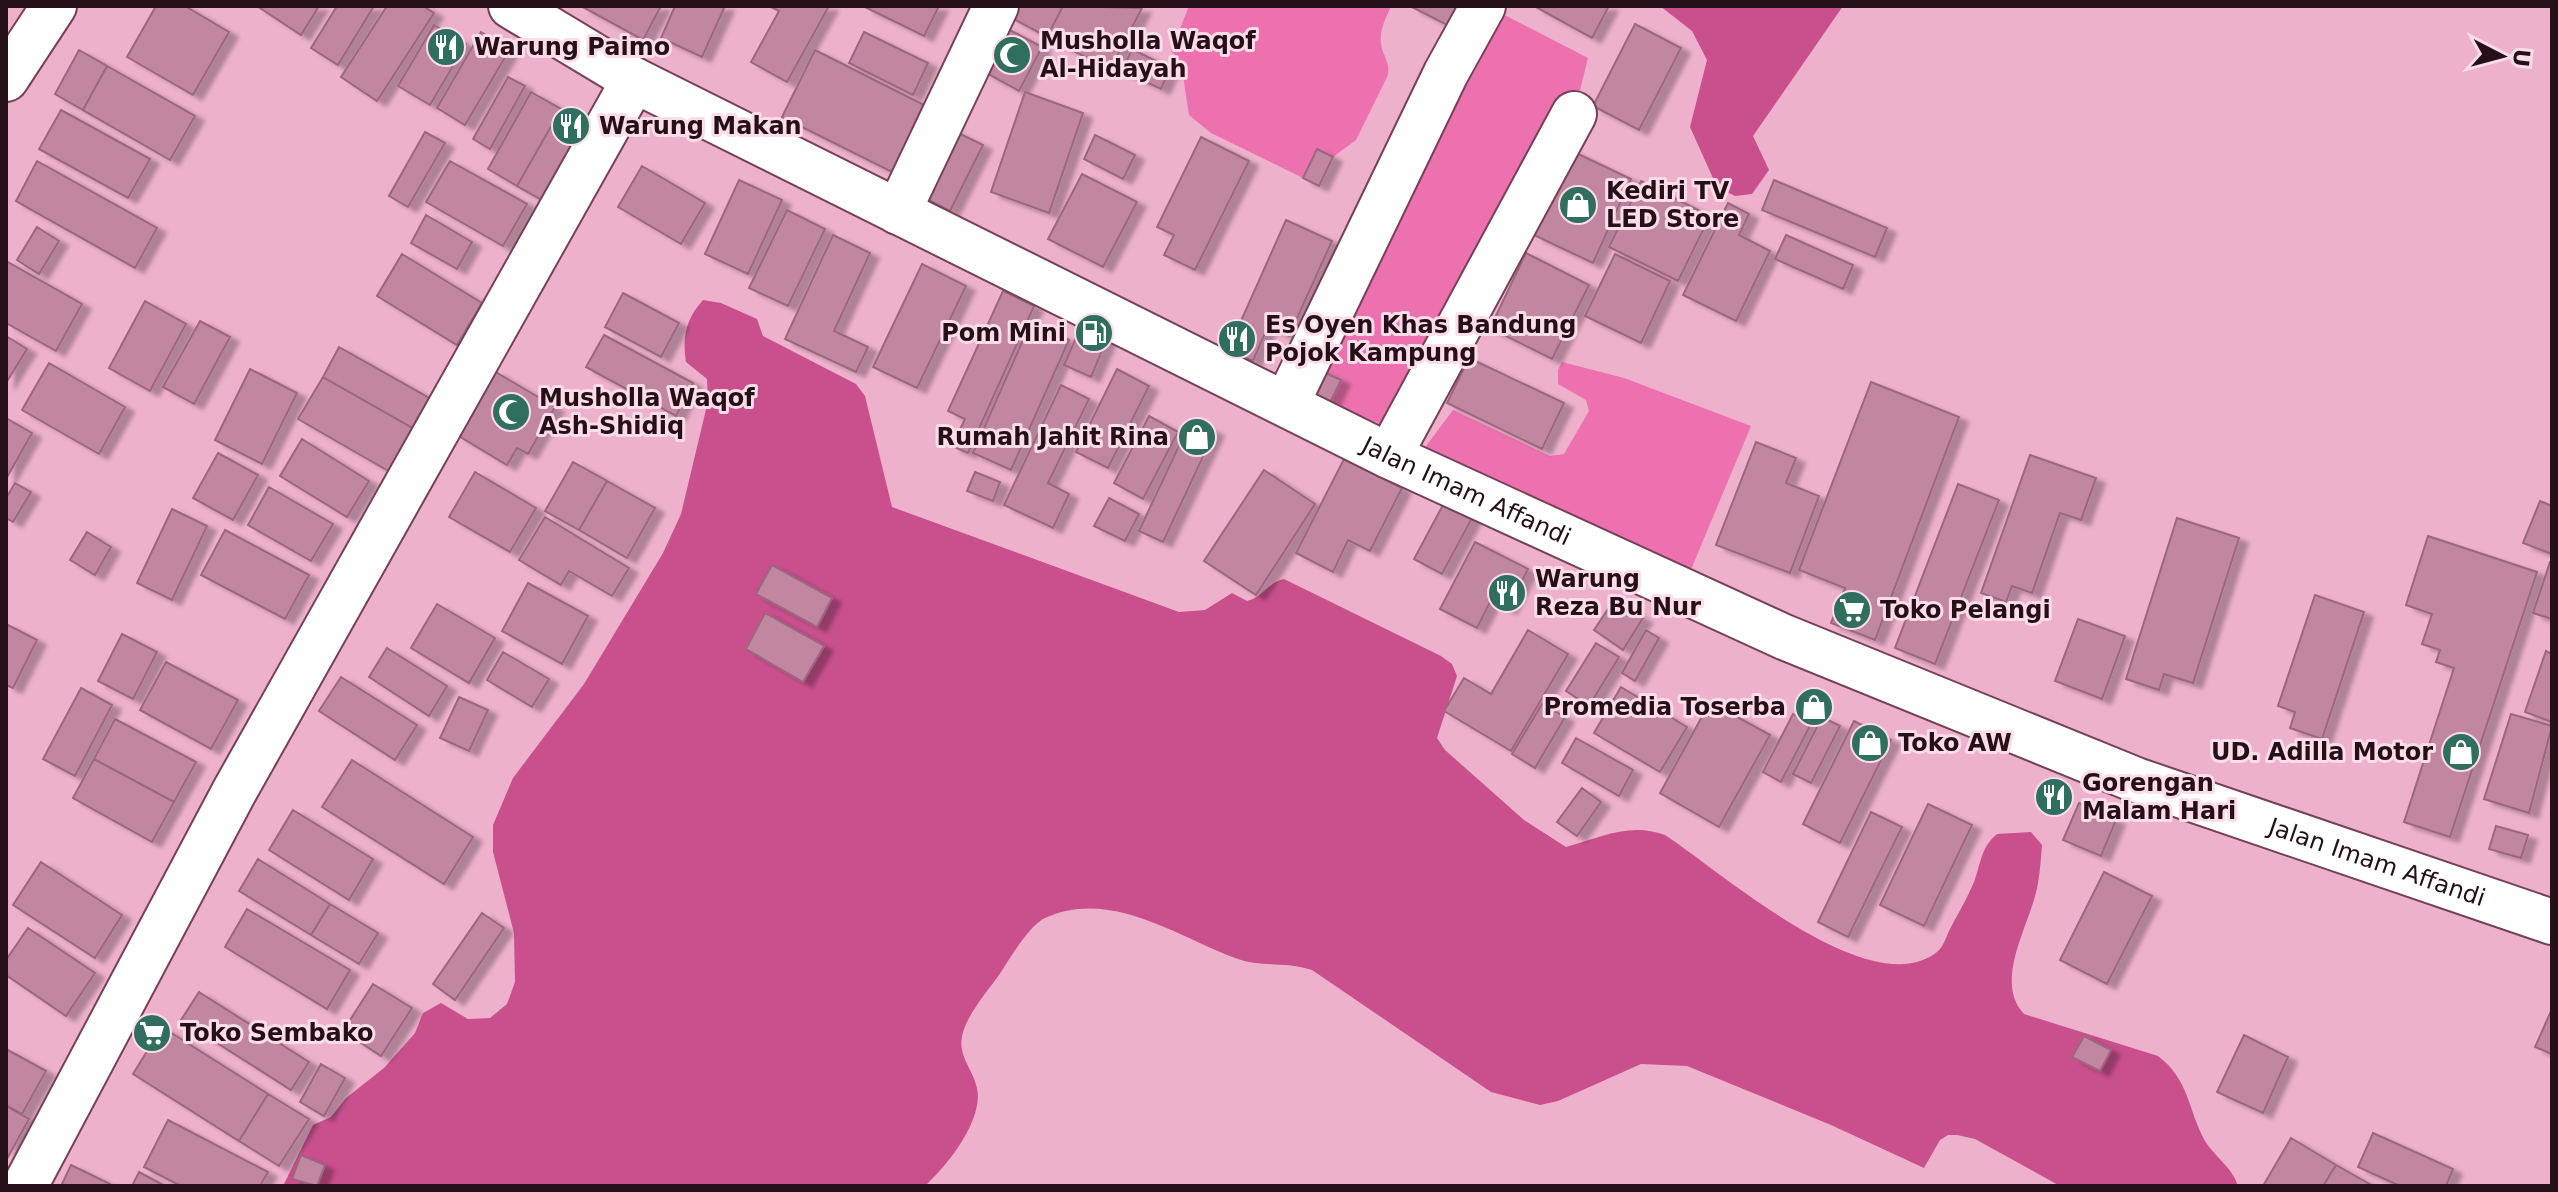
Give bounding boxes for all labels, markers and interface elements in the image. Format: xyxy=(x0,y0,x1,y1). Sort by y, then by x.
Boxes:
north arrow xyxy=(2462,16,2542,96)
restaurant icon: Warung Paimo xyxy=(425,26,467,68)
place label: Musholla Waqof Al-Hidayah xyxy=(1040,27,1256,83)
place label: Warung Paimo xyxy=(474,33,670,61)
mosque icon: Musholla Waqof Al-Hidayah xyxy=(991,34,1033,76)
text: U xyxy=(2508,48,2535,68)
restaurant icon: Warung Makan xyxy=(550,105,592,147)
place label: Warung Makan xyxy=(599,112,802,140)
place label: Kediri TV LED Store xyxy=(1606,177,1739,233)
shop icon: Kediri TV LED Store xyxy=(1557,184,1599,226)
place label: Es Oyen Khas Bandung Pojok Kampung xyxy=(1265,311,1576,367)
fuel station icon: Pom Mini xyxy=(1073,312,1115,354)
restaurant icon: Es Oyen Khas Bandung Pojok Kampung xyxy=(1216,318,1258,360)
place label: Pom Mini xyxy=(941,319,1066,347)
place label: Musholla Waqof Ash-Shidiq xyxy=(539,384,755,440)
mosque icon: Musholla Waqof Ash-Shidiq xyxy=(490,391,532,433)
shop icon: Rumah Jahit Rina xyxy=(1176,416,1218,458)
place label: Rumah Jahit Rina xyxy=(937,423,1169,451)
street label: Jalan Imam Affandi xyxy=(1355,430,1575,551)
place label: Warung Reza Bu Nur xyxy=(1535,565,1701,621)
restaurant icon: Warung Reza Bu Nur xyxy=(1486,572,1528,614)
supermarket icon: Toko Pelangi xyxy=(1831,589,1873,631)
place label: Toko Pelangi xyxy=(1880,596,2051,624)
shop icon: Promedia Toserba xyxy=(1793,686,1835,728)
place label: Promedia Toserba xyxy=(1543,693,1786,721)
shop icon: Toko AW xyxy=(1849,722,1891,764)
place label: Toko AW xyxy=(1898,729,2012,757)
shop icon: UD. Adilla Motor xyxy=(2440,731,2482,773)
place label: UD. Adilla Motor xyxy=(2211,738,2433,766)
place label: Gorengan Malam Hari xyxy=(2082,769,2236,825)
restaurant icon: Gorengan Malam Hari xyxy=(2033,776,2075,818)
street label: Jalan Imam Affandi xyxy=(2263,812,2489,912)
supermarket icon: Toko Sembako xyxy=(131,1012,173,1054)
place label: Toko Sembako xyxy=(180,1019,374,1047)

